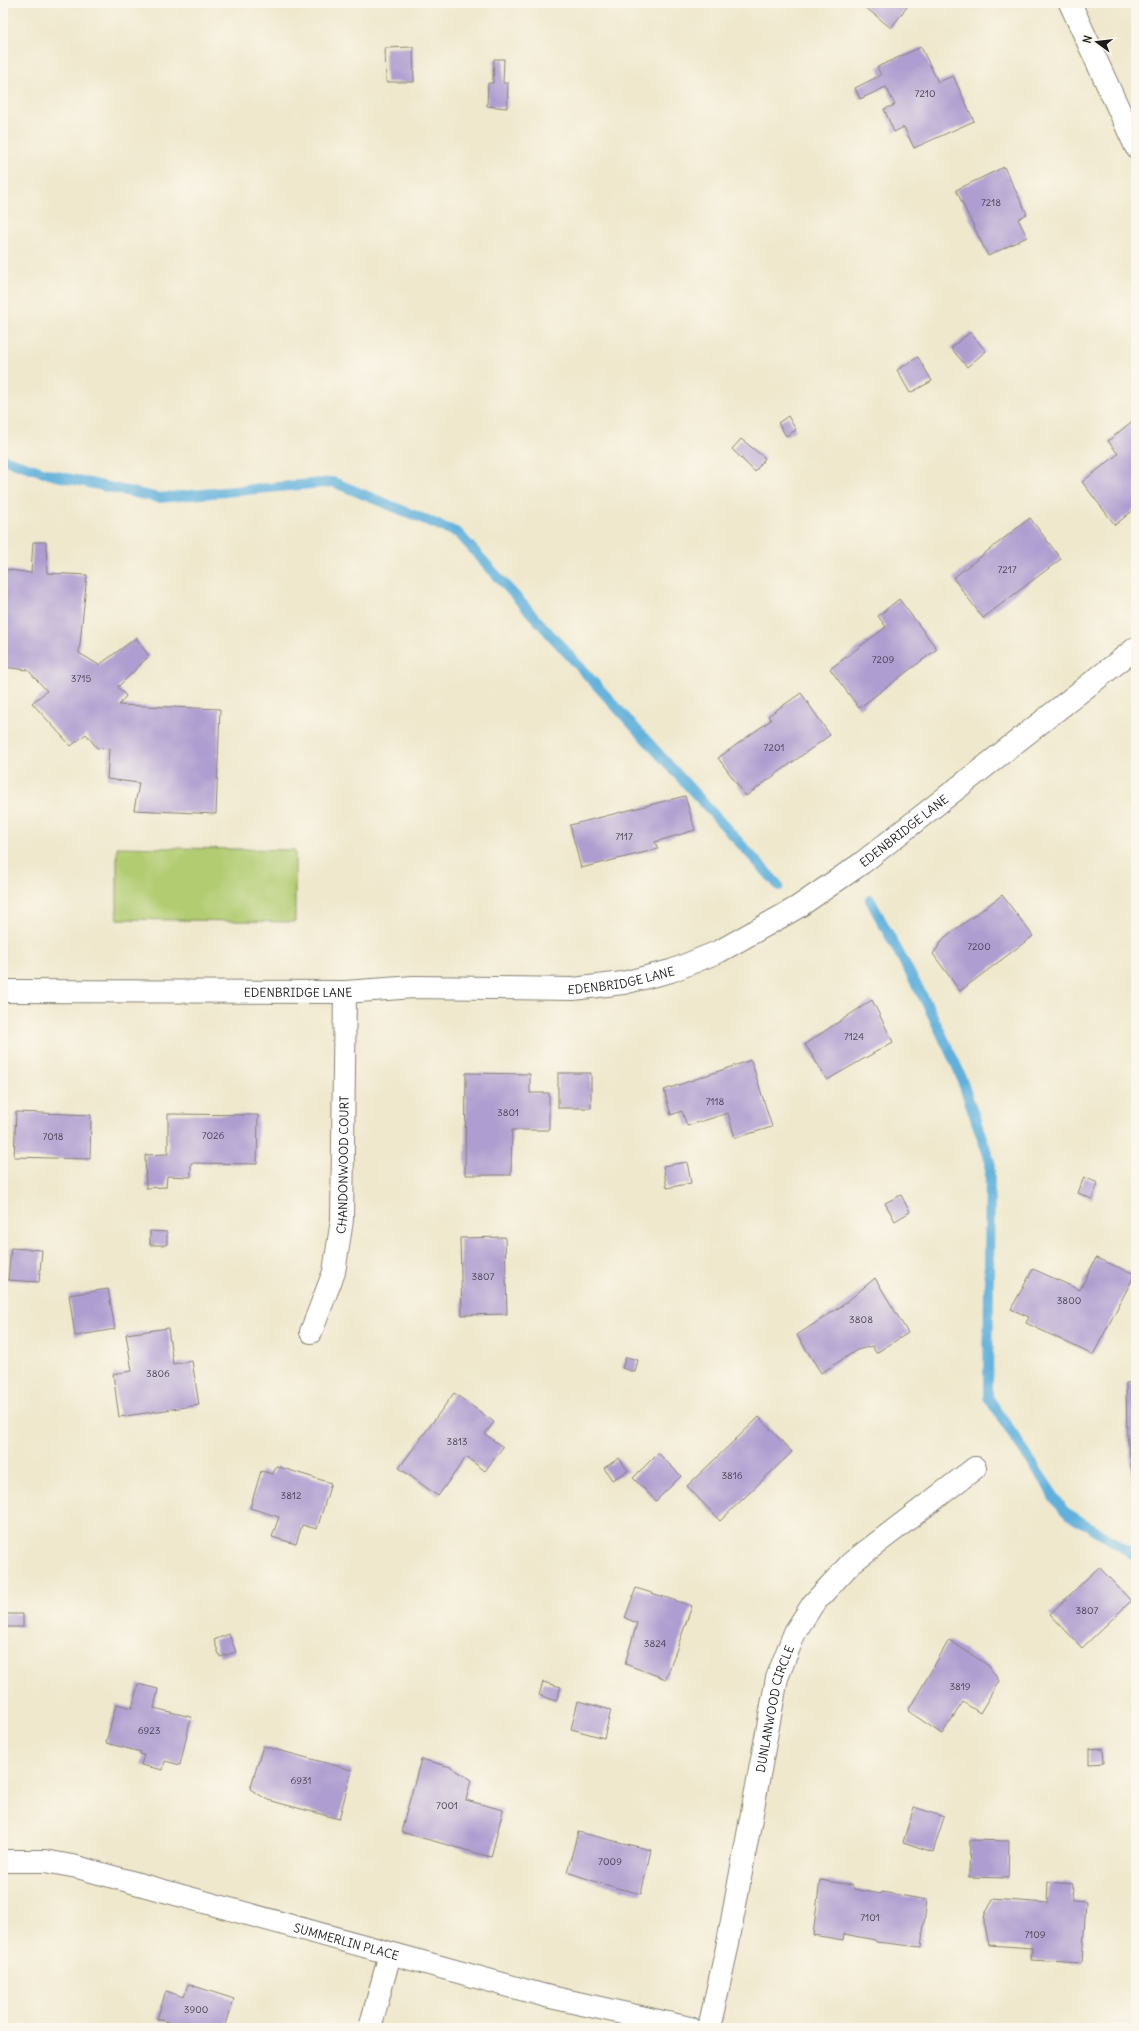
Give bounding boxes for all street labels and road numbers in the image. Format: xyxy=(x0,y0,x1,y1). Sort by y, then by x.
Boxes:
street label: EDENBRIDGE LANE xyxy=(856,791,951,870)
street label: EDENBRIDGE LANE xyxy=(568,963,676,997)
street label: EDENBRIDGE LANE xyxy=(244,984,353,1000)
street label: CHANDONWOOD COURT xyxy=(332,1096,351,1235)
street label: DUNLANWOOD CIRCLE xyxy=(752,1643,797,1774)
street label: SUMMERLIN PLACE xyxy=(292,1920,401,1963)

